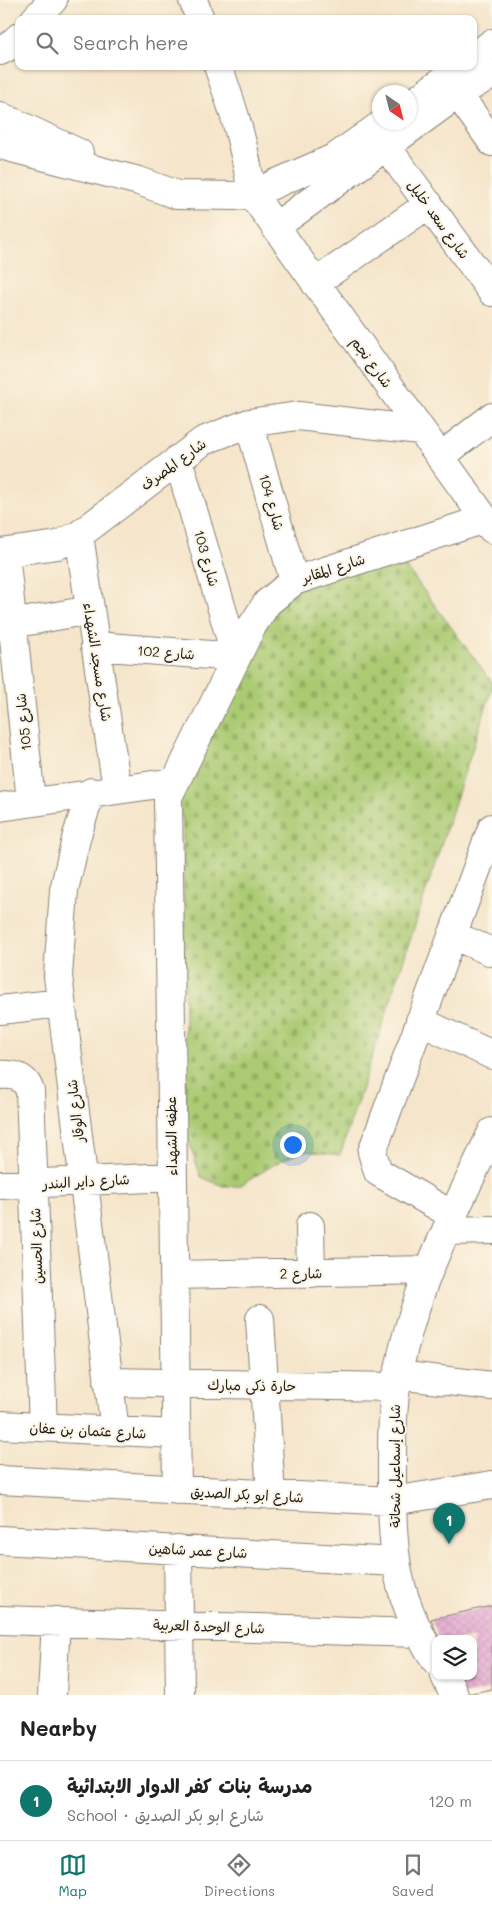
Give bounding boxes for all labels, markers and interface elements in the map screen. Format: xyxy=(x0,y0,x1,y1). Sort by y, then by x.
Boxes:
search box xyxy=(15,15,477,70)
icon: search xyxy=(33,29,61,57)
text: Search here xyxy=(73,30,189,55)
north arrow xyxy=(372,85,417,130)
street label: شارع سعد خليل xyxy=(403,176,474,263)
street label: شارع نجم xyxy=(345,333,397,393)
street label: شارع المصرف xyxy=(136,434,210,495)
street label: شارع 104 xyxy=(254,472,289,533)
street label: شارع 103 xyxy=(189,528,224,589)
street label: شارع المقابر xyxy=(298,549,367,588)
street label: شارع مسجد الشهداء xyxy=(78,601,117,723)
street label: شارع 102 xyxy=(137,641,195,664)
street label: شارع 105 xyxy=(11,692,36,752)
street label: شارع الوقار xyxy=(62,1078,89,1145)
street label: عطفه الشهداء xyxy=(161,1096,181,1176)
your location xyxy=(280,1132,306,1158)
street label: شارع داير البندر xyxy=(41,1169,130,1194)
street label: شارع الحسين xyxy=(25,1207,48,1284)
street label: شارع 2 xyxy=(280,1263,322,1284)
street label: حارة ذكى مبارك xyxy=(208,1375,296,1395)
street label: شارع إسماعيل شحاتة xyxy=(385,1404,405,1528)
street label: شارع عثمان بن عفان xyxy=(29,1417,147,1444)
street label: شارع ابو بكر الصديق xyxy=(190,1482,304,1507)
pin: 1 xyxy=(433,1503,465,1544)
street label: شارع عمر شاهين xyxy=(148,1538,248,1563)
street label: شارع الوحدة العربية xyxy=(153,1615,265,1638)
map controls xyxy=(432,1635,477,1680)
button: layers xyxy=(432,1635,477,1680)
text: Nearby xyxy=(20,1714,97,1741)
text: مدرسة بنات كفر الدوار الابتدائية xyxy=(67,1773,312,1798)
text: 1 xyxy=(32,1790,40,1811)
text: 120 m xyxy=(428,1790,472,1811)
text: School · شارع ابو بكر الصديق xyxy=(67,1804,264,1825)
tab: Map xyxy=(58,1851,87,1900)
tab: Directions xyxy=(204,1851,275,1900)
tab: Saved xyxy=(392,1851,434,1900)

